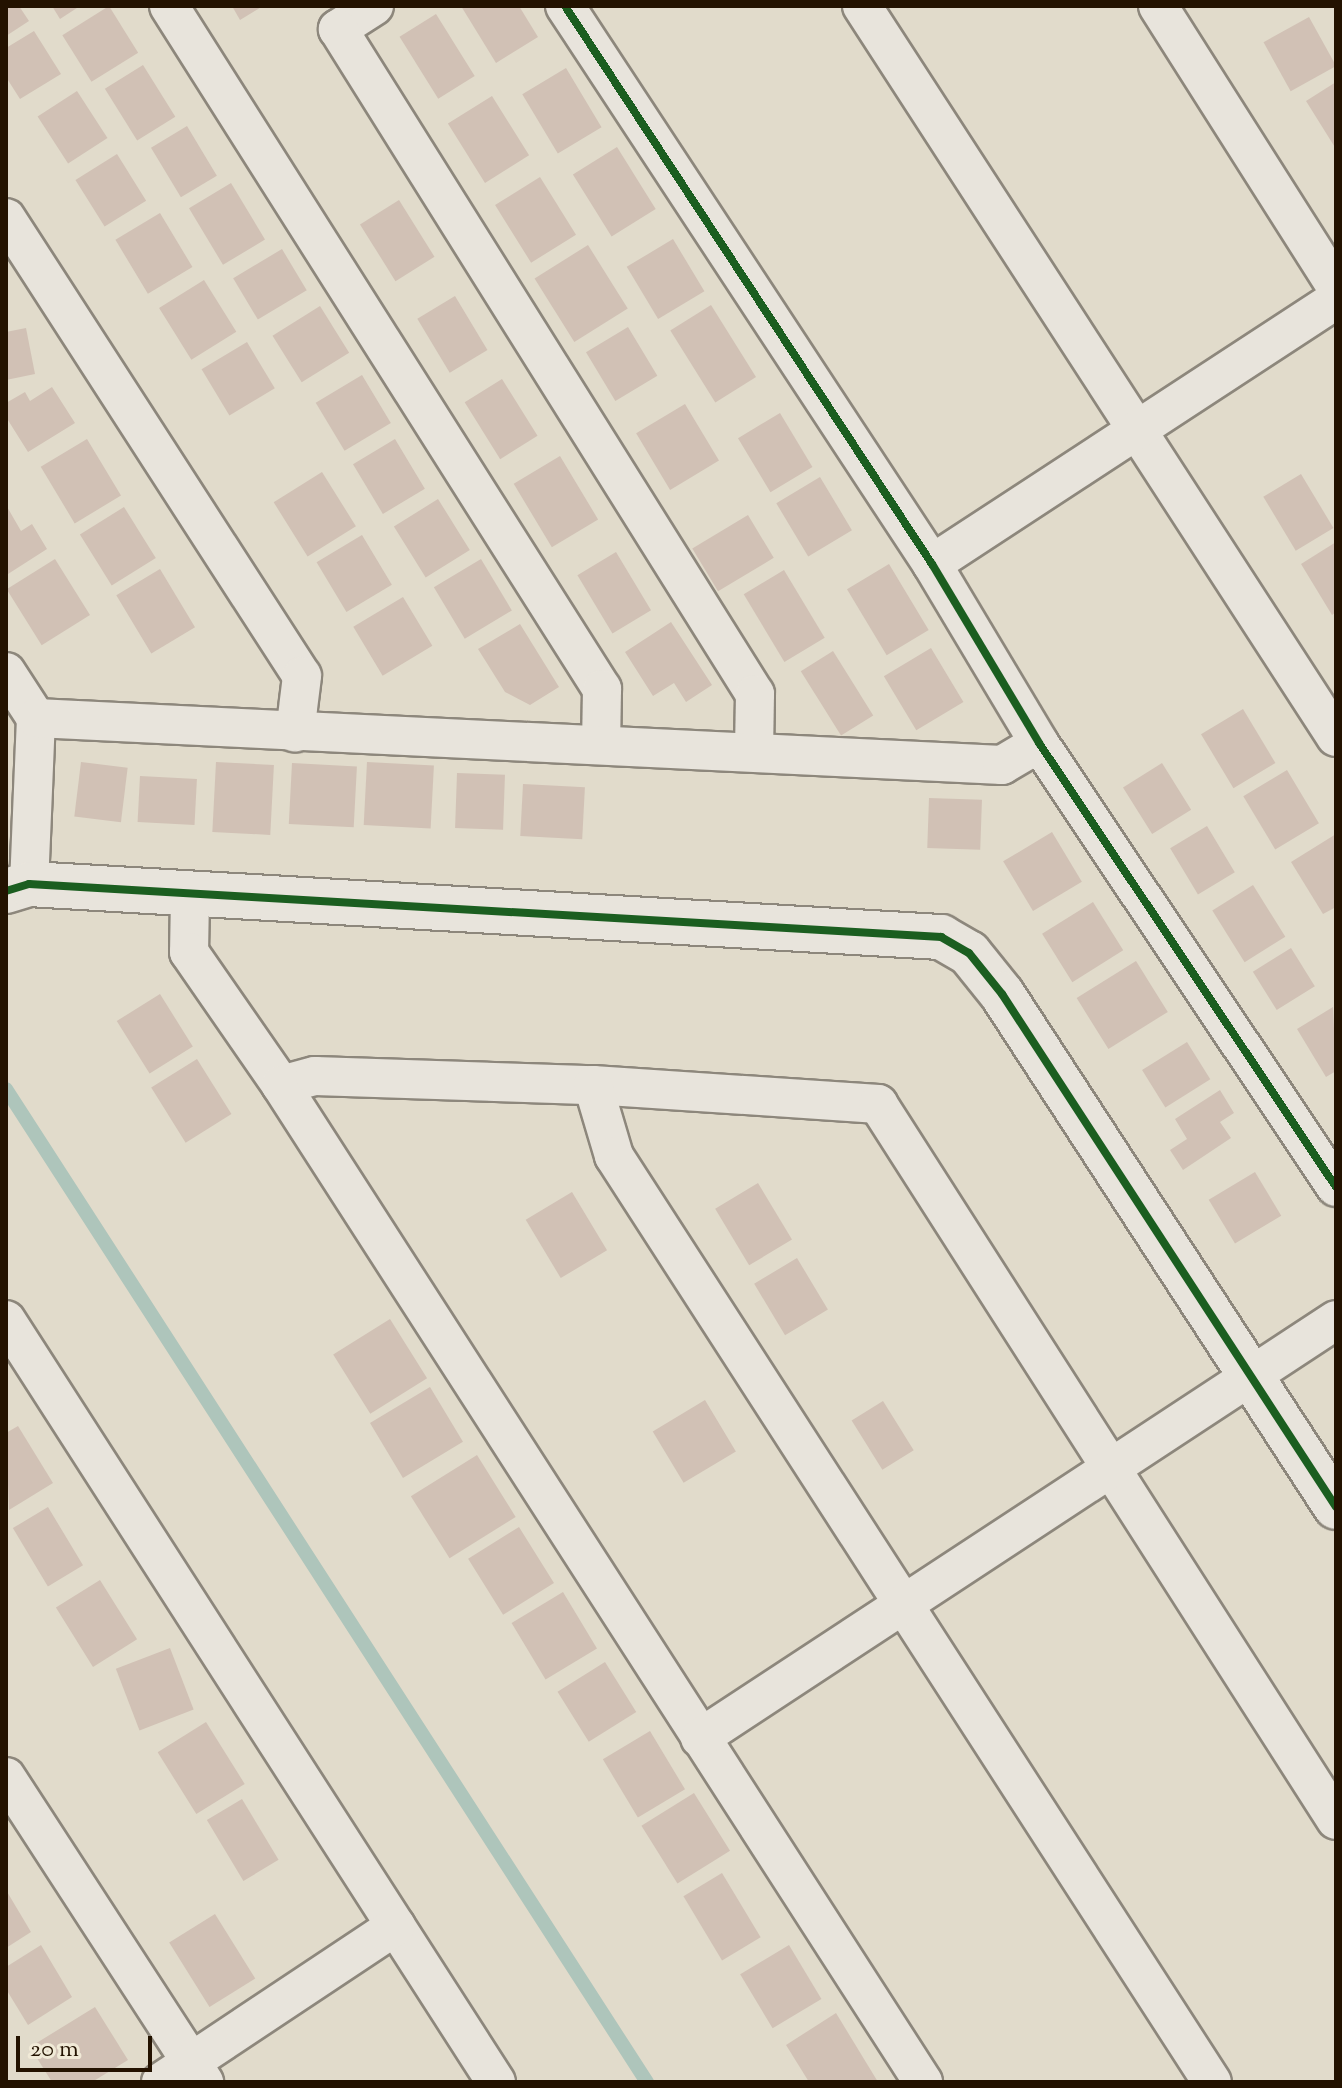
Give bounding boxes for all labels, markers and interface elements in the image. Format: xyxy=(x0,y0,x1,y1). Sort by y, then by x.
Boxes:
scale bar xyxy=(20,2020,156,2070)
text: 20 m xyxy=(30,2033,79,2067)

